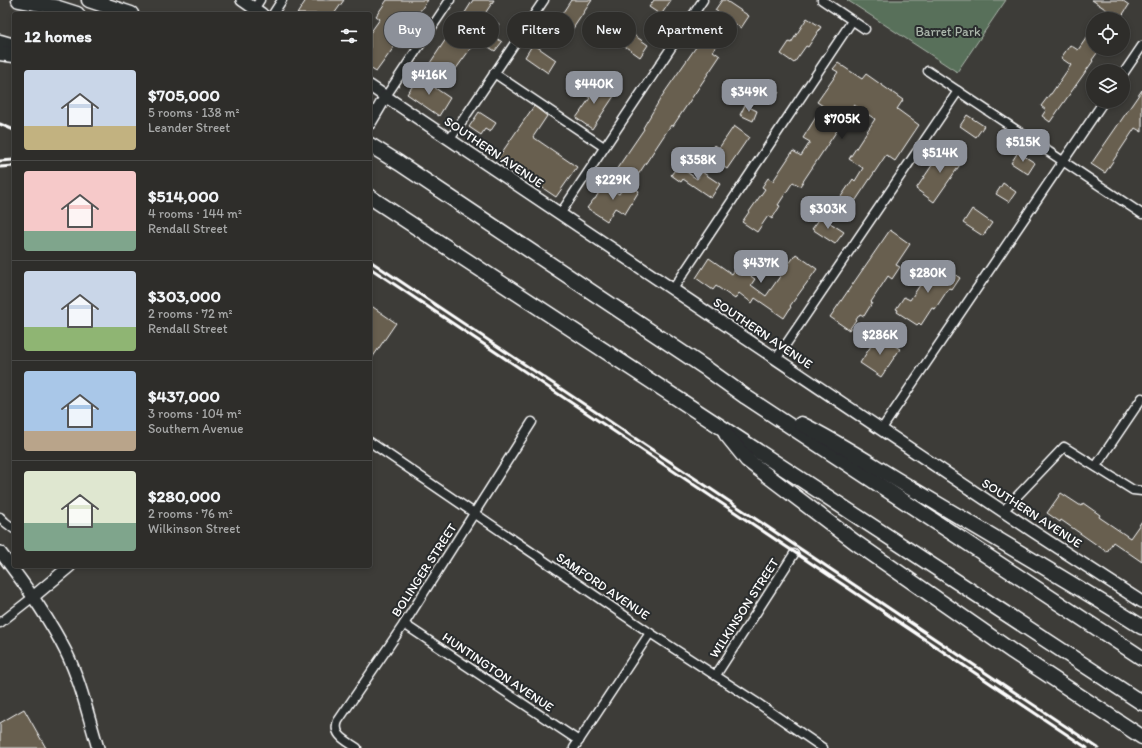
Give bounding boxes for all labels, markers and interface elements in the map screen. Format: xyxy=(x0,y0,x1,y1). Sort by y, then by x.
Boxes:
chip: Buy xyxy=(384,12,435,48)
chip: Rent xyxy=(443,12,499,48)
chip: Filters xyxy=(507,12,574,48)
chip: New xyxy=(582,12,636,48)
chip: Apartment xyxy=(644,12,737,48)
map controls xyxy=(1086,12,1130,108)
button: locate xyxy=(1086,12,1130,56)
park label: Barret Park xyxy=(915,24,981,39)
icon: filters xyxy=(338,25,360,47)
text: 12 homes xyxy=(24,26,92,46)
pin: $416K xyxy=(401,62,457,96)
button: layers xyxy=(1086,64,1130,108)
text: $416K xyxy=(411,67,447,82)
pin: $440K xyxy=(566,71,622,105)
text: $440K xyxy=(575,76,613,91)
pin: $349K xyxy=(721,79,777,113)
text: $349K xyxy=(731,84,767,99)
text: $705,000 xyxy=(148,85,220,105)
icon: home xyxy=(56,86,104,134)
text: 5 rooms · 138 m² xyxy=(148,105,240,120)
pin: $705K xyxy=(814,106,870,140)
text: $705K xyxy=(824,111,860,126)
street label: SOUTHERN AVENUE xyxy=(442,113,546,191)
text: Leander Street xyxy=(148,120,230,135)
pin: $515K xyxy=(995,129,1051,163)
text: $515K xyxy=(1006,134,1040,149)
pin: $514K xyxy=(912,140,968,174)
text: $514K xyxy=(922,145,958,160)
pin: $358K xyxy=(670,147,726,181)
text: $358K xyxy=(680,152,716,167)
pin: $229K xyxy=(585,167,641,201)
text: $229K xyxy=(595,172,631,187)
text: $514,000 xyxy=(148,186,219,206)
icon: home xyxy=(56,187,104,235)
pin: $303K xyxy=(800,196,856,230)
text: $303K xyxy=(809,201,847,216)
text: 4 rooms · 144 m² xyxy=(148,206,242,221)
text: Rendall Street xyxy=(148,221,228,236)
pin: $437K xyxy=(733,250,789,284)
text: $437K xyxy=(743,255,779,270)
pin: $280K xyxy=(900,260,956,294)
text: $280K xyxy=(910,265,946,280)
text: $303,000 xyxy=(148,286,221,306)
icon: home xyxy=(56,287,104,335)
street label: SOUTHERN AVENUE xyxy=(711,294,815,372)
text: 2 rooms · 72 m² xyxy=(148,306,233,321)
text: Rendall Street xyxy=(148,321,228,336)
pin: $286K xyxy=(852,322,908,356)
text: $286K xyxy=(862,327,898,342)
text: $437,000 xyxy=(148,386,220,406)
icon: home xyxy=(56,387,104,435)
text: 3 rooms · 104 m² xyxy=(148,406,241,421)
text: Southern Avenue xyxy=(148,421,244,436)
street label: SOUTHERN AVENUE xyxy=(979,475,1085,551)
text: $280,000 xyxy=(148,486,221,506)
icon: home xyxy=(56,487,104,535)
text: 2 rooms · 76 m² xyxy=(148,506,233,521)
street label: BOLINGER STREET xyxy=(388,520,460,619)
text: Wilkinson Street xyxy=(148,521,240,536)
street label: SAMFORD AVENUE xyxy=(554,549,652,623)
street label: WILKINSON STREET xyxy=(706,555,782,661)
street label: HUNTINGTON AVENUE xyxy=(439,629,557,715)

